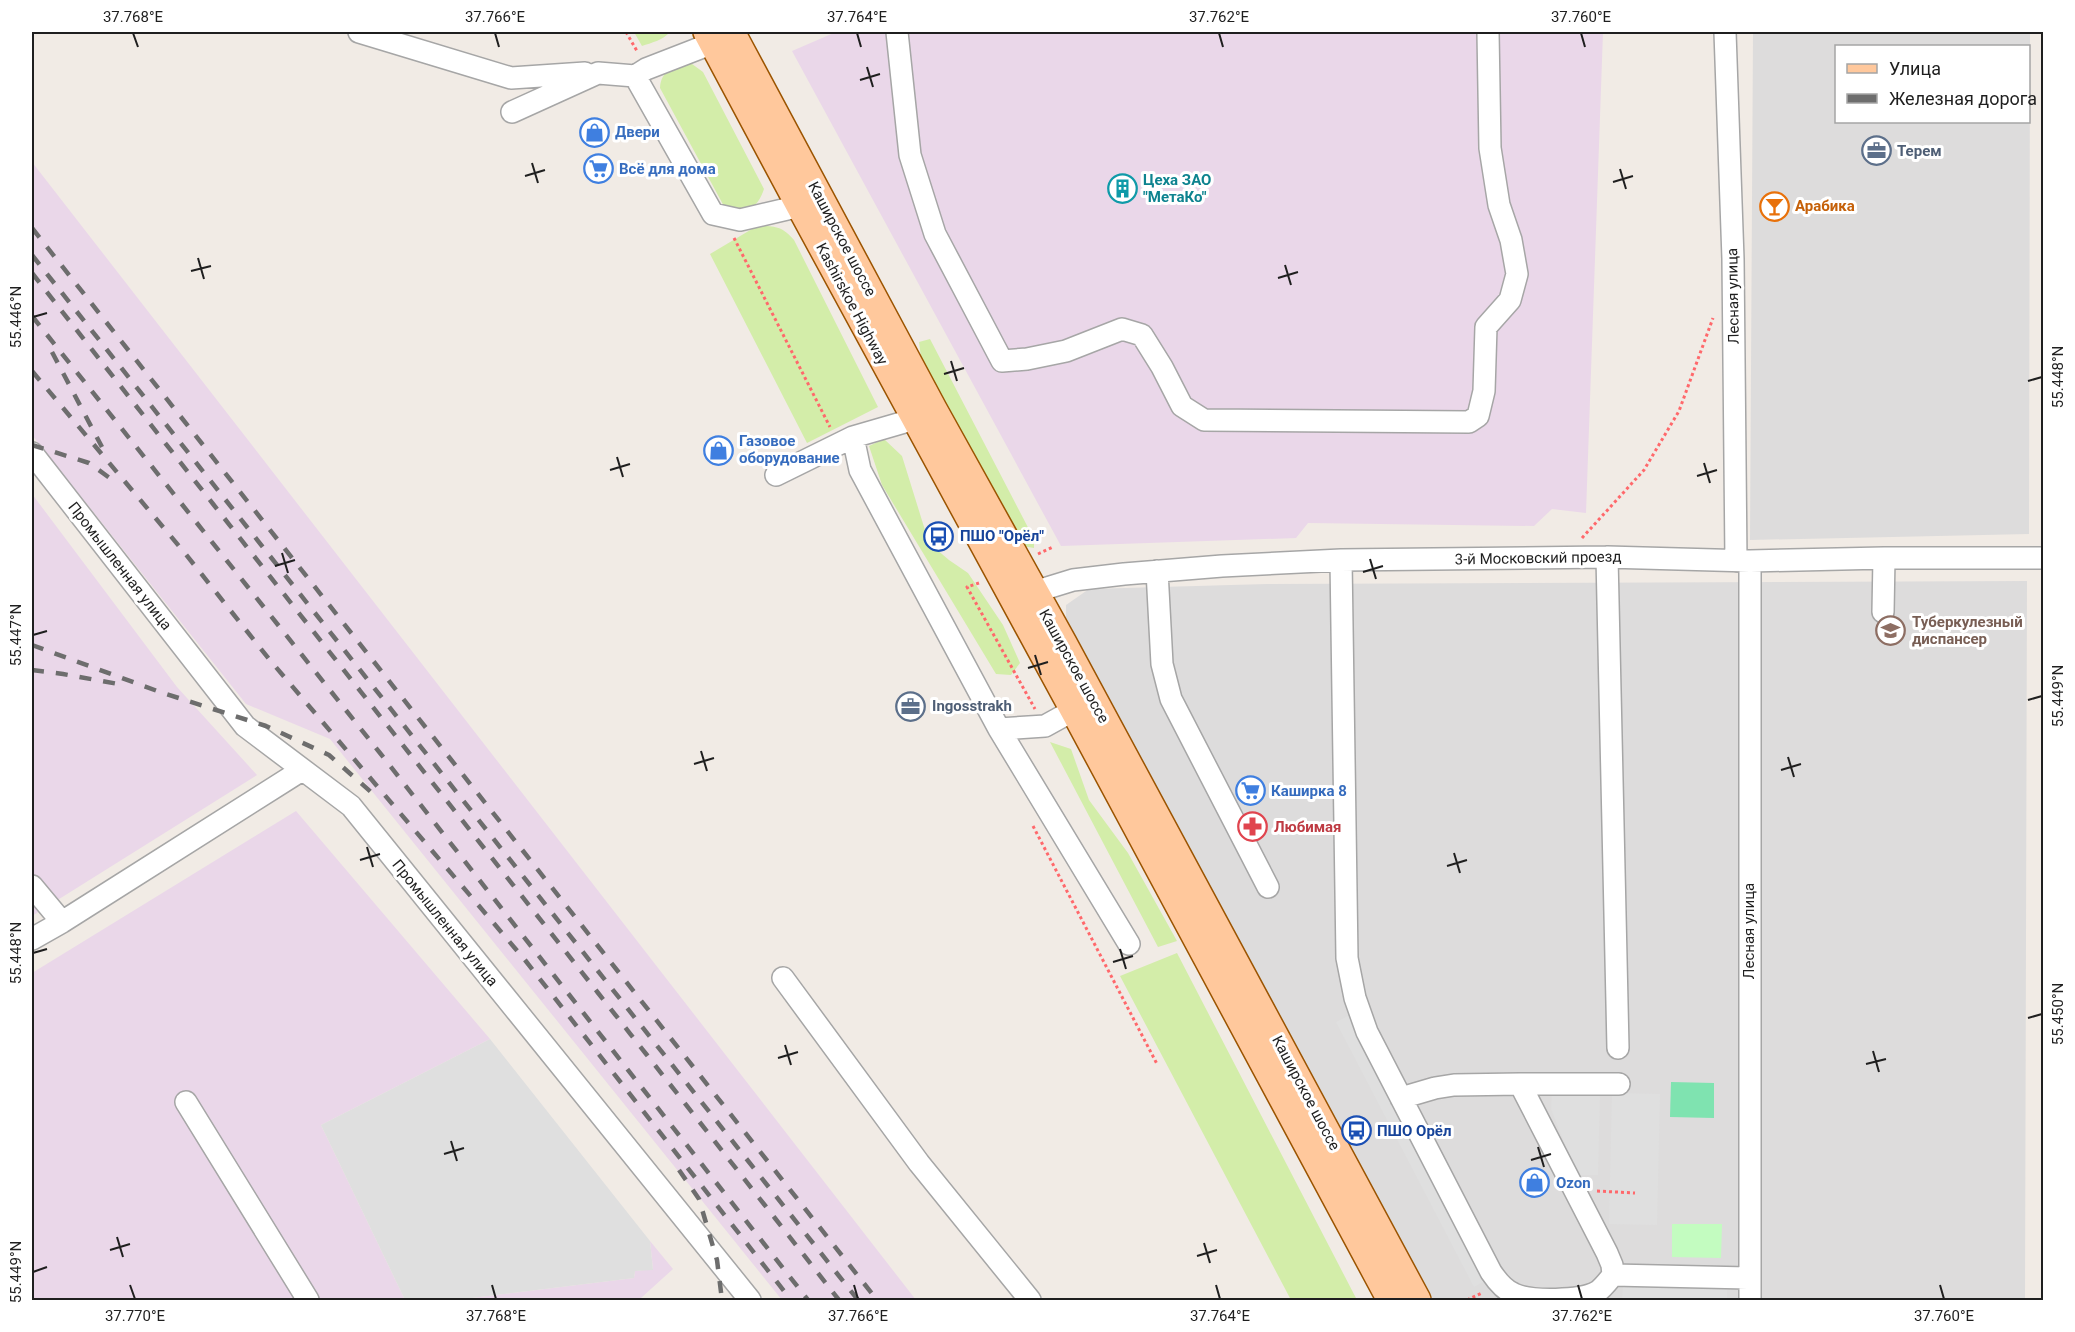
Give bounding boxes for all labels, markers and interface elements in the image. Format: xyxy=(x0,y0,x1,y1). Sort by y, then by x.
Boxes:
text: 37.768°E xyxy=(103,8,164,26)
text: 37.766°E xyxy=(465,8,526,26)
text: 37.764°E xyxy=(827,8,888,26)
text: 37.762°E xyxy=(1189,8,1250,26)
text: 37.760°E xyxy=(1551,8,1612,26)
legend xyxy=(1835,45,2030,123)
text: Улица xyxy=(1889,58,1941,79)
text: Железная дорога xyxy=(1889,88,2037,109)
shop icon: Двери xyxy=(578,116,610,148)
place label: Двери xyxy=(615,123,660,141)
office icon: Терем xyxy=(1860,135,1892,167)
place label: Терем xyxy=(1897,142,1942,160)
supermarket icon: Всё для дома xyxy=(582,153,614,185)
place label: Всё для дома xyxy=(619,160,716,178)
place label: Цеха ЗАО "МетаКо" xyxy=(1143,171,1211,206)
building icon: Цеха ЗАО "МетаКо" xyxy=(1106,173,1138,205)
street label: Каширское шоссе xyxy=(804,179,880,300)
bar icon: Арабика xyxy=(1758,190,1790,222)
place label: Арабика xyxy=(1795,197,1855,215)
street label: Kashirskoe Highway xyxy=(812,240,892,368)
street label: Лесная улица xyxy=(1723,248,1743,344)
text: 55.446°N xyxy=(7,286,25,348)
text: 55.448°N xyxy=(2049,346,2067,408)
place label: Газовое оборудование xyxy=(739,432,840,467)
shop icon: Газовое оборудование xyxy=(702,434,734,466)
street label: Промышленная улица xyxy=(64,498,176,634)
bus stop icon: ПШО "Орёл" xyxy=(923,520,955,552)
place label: ПШО "Орёл" xyxy=(960,527,1044,545)
street label: 3-й Московский проезд xyxy=(1454,548,1622,568)
text: 55.447°N xyxy=(7,604,25,666)
street label: Каширское шоссе xyxy=(1035,606,1113,726)
place label: Туберкулезный диспансер xyxy=(1912,613,2023,648)
school or university icon: Туберкулезный диспансер xyxy=(1875,615,1907,647)
text: 55.449°N xyxy=(2049,665,2067,727)
office icon: Ingosstrakh xyxy=(895,690,927,722)
place label: Ingosstrakh xyxy=(932,697,1012,715)
supermarket icon: Каширка 8 xyxy=(1234,775,1266,807)
place label: Каширка 8 xyxy=(1271,782,1347,800)
pharmacy icon: Любимая xyxy=(1237,811,1269,843)
place label: Любимая xyxy=(1274,818,1342,836)
street label: Промышленная улица xyxy=(388,856,502,990)
street label: Лесная улица xyxy=(1740,883,1758,979)
text: 55.448°N xyxy=(7,922,25,984)
text: 55.450°N xyxy=(2049,983,2067,1045)
street label: Каширское шоссе xyxy=(1268,1033,1344,1154)
bus stop icon: ПШО Орёл xyxy=(1340,1115,1372,1147)
place label: ПШО Орёл xyxy=(1377,1122,1451,1140)
shop icon: Ozon xyxy=(1519,1167,1551,1199)
place label: Ozon xyxy=(1556,1174,1591,1192)
text: 55.449°N xyxy=(7,1241,25,1303)
text: 37.770°E xyxy=(105,1307,166,1325)
text: 37.768°E xyxy=(466,1307,527,1325)
text: 37.766°E xyxy=(828,1307,889,1325)
text: 37.764°E xyxy=(1190,1307,1251,1325)
text: 37.762°E xyxy=(1552,1307,1613,1325)
text: 37.760°E xyxy=(1914,1307,1975,1325)

